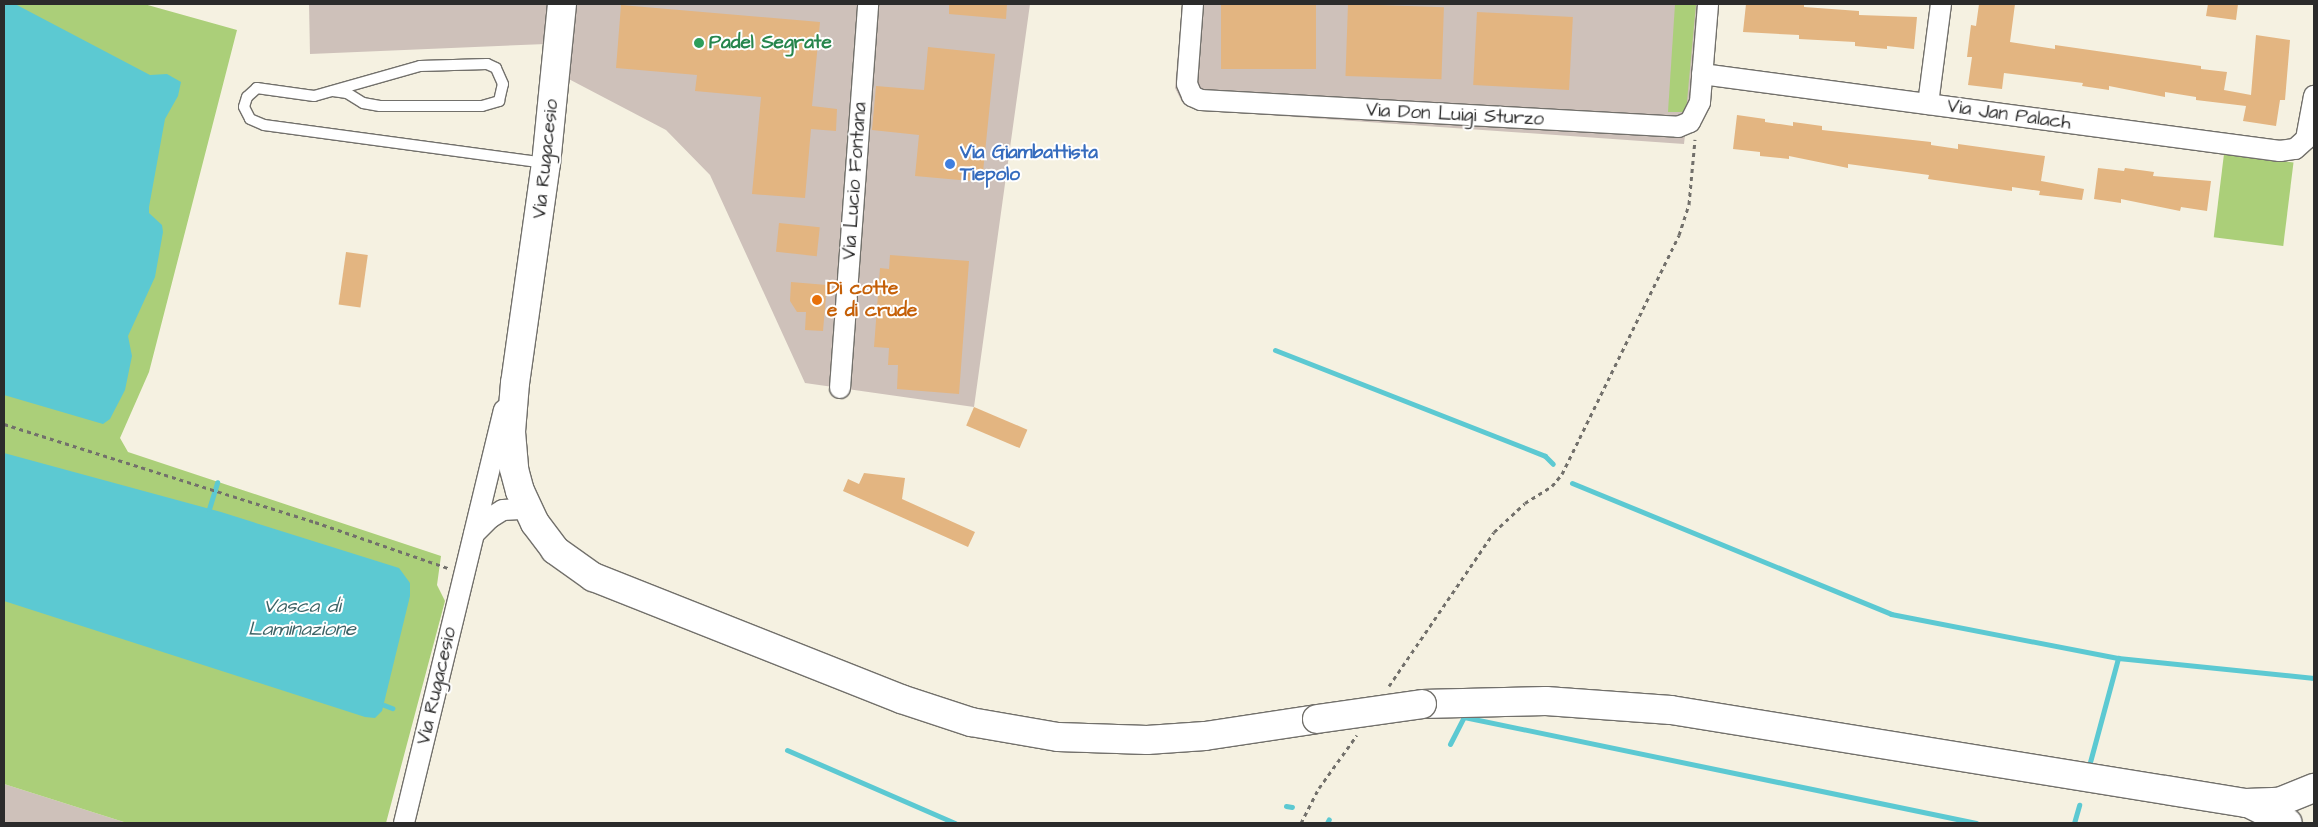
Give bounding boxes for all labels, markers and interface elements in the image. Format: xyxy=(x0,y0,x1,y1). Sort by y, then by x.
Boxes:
place label: Padel Segrate xyxy=(709,32,832,54)
marker: Padel Segrate xyxy=(693,37,705,49)
street label: Via Jan Palach xyxy=(1946,95,2072,135)
street label: Via Rugacesio xyxy=(528,98,564,220)
street label: Via Don Luigi Sturzo xyxy=(1365,99,1545,131)
street label: Via Lucio Fontana xyxy=(838,101,872,261)
place label: Via Giambattista Tiepolo xyxy=(960,142,1098,186)
marker: Via Giambattista Tiepolo xyxy=(944,158,956,170)
place label: Di cotte e di crude xyxy=(827,278,917,322)
marker: Di cotte e di crude xyxy=(811,294,823,306)
water label: Vasca di Laminazione xyxy=(248,594,356,641)
street label: Via Rugacesio xyxy=(412,625,462,747)

